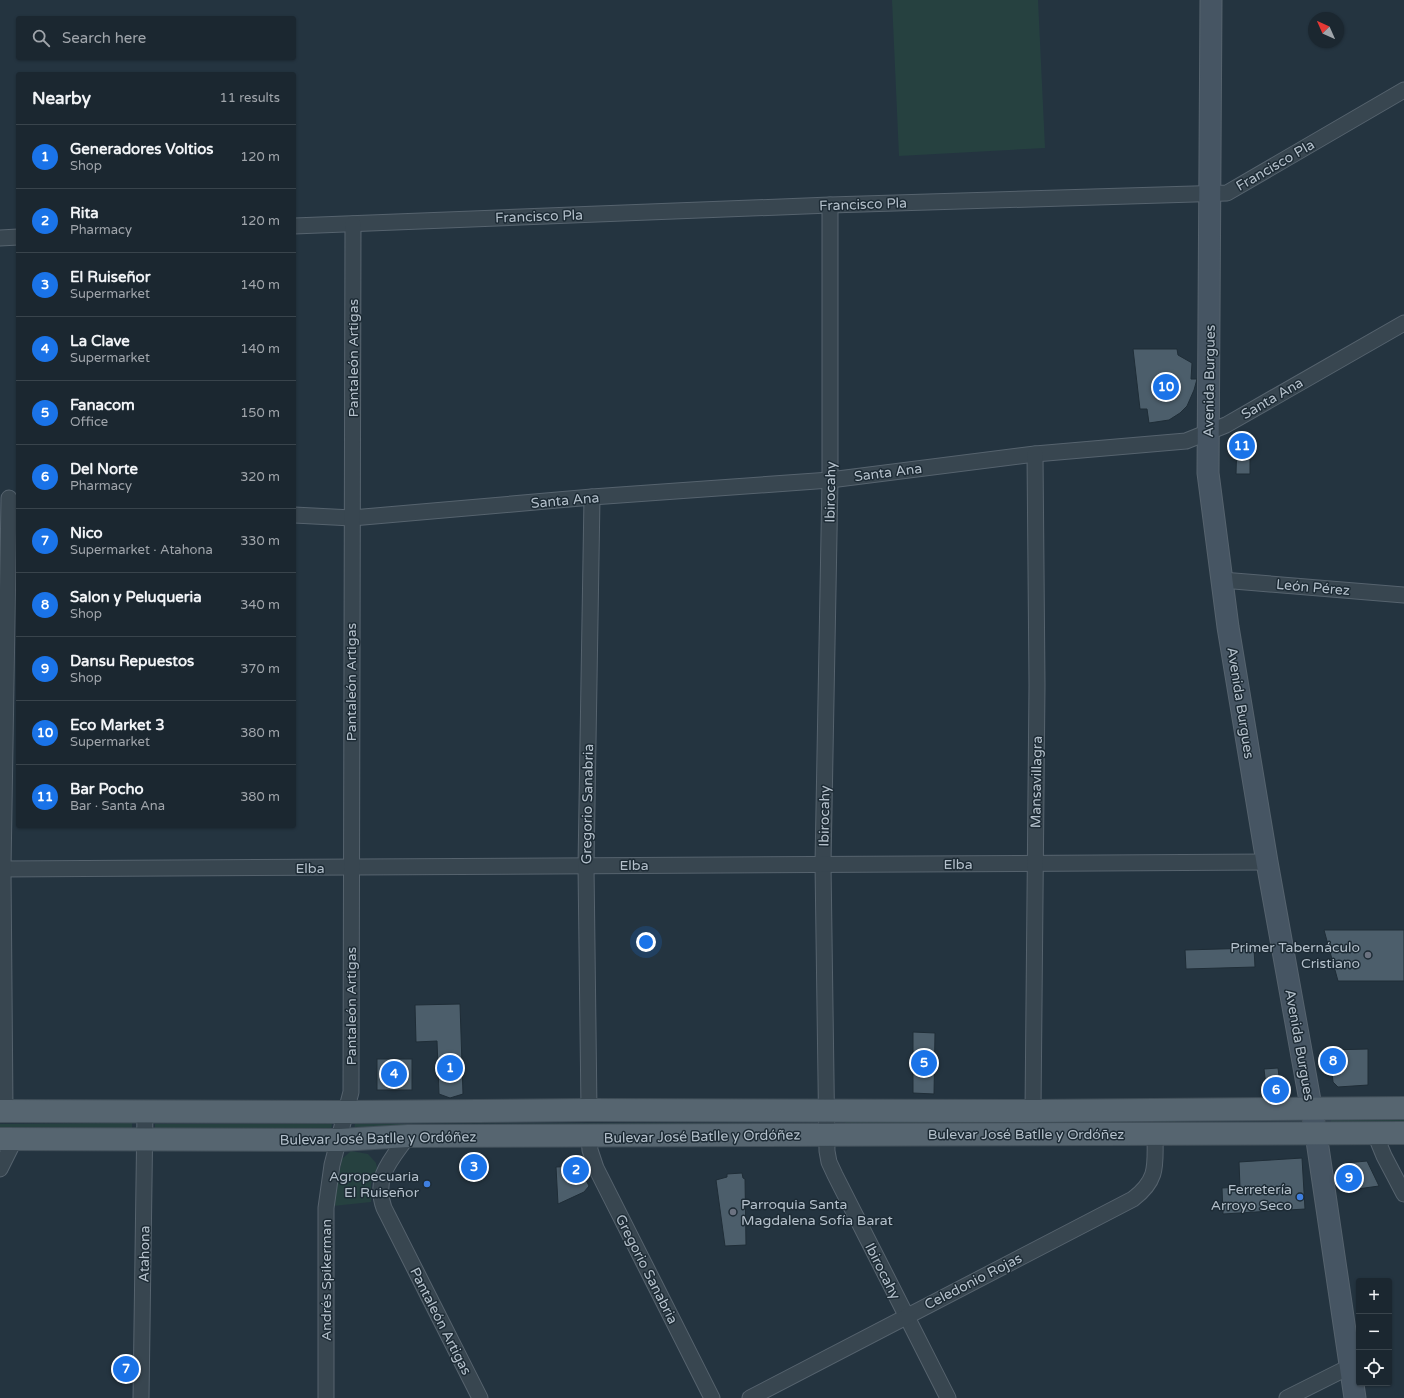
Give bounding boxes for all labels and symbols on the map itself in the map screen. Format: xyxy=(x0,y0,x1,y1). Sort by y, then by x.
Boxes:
north arrow xyxy=(1308,12,1344,48)
street label: Francisco Pla xyxy=(1233,136,1318,195)
street label: Francisco Pla xyxy=(819,194,907,215)
street label: Francisco Pla xyxy=(495,206,583,227)
street label: Pantaleón Artigas xyxy=(345,298,362,417)
street label: Avenida Burgues xyxy=(1200,324,1219,438)
pin: 10 xyxy=(1153,372,1179,402)
street label: Santa Ana xyxy=(1238,374,1306,423)
pin: 11 xyxy=(1229,431,1255,461)
street label: Santa Ana xyxy=(853,460,923,485)
street label: Ibirocahy xyxy=(821,461,840,523)
street label: Santa Ana xyxy=(530,489,600,512)
street label: León Pérez xyxy=(1275,576,1351,599)
street label: Pantaleón Artigas xyxy=(343,622,360,741)
street label: Avenida Burgues xyxy=(1223,646,1258,760)
street label: Mansavillagra xyxy=(1027,736,1046,828)
street label: Gregorio Sanabria xyxy=(578,744,597,864)
street label: Ibirocahy xyxy=(815,785,834,847)
street label: Elba xyxy=(943,856,973,873)
street label: Elba xyxy=(619,857,649,874)
street label: Elba xyxy=(295,860,325,877)
your location xyxy=(636,932,656,952)
place label: Primer Tabernáculo Cristiano xyxy=(1230,939,1360,972)
street label: Pantaleón Artigas xyxy=(343,946,360,1065)
marker: Primer Tabernáculo Cristiano xyxy=(1363,950,1373,960)
street label: Avenida Burgues xyxy=(1281,988,1318,1102)
pin: 8 xyxy=(1320,1046,1346,1076)
pin: 5 xyxy=(911,1048,937,1078)
pin: 1 xyxy=(437,1053,463,1083)
pin: 4 xyxy=(381,1059,407,1089)
pin: 6 xyxy=(1263,1075,1289,1105)
street label: Bulevar José Batlle y Ordóñez xyxy=(604,1126,800,1147)
street label: Bulevar José Batlle y Ordóñez xyxy=(928,1126,1124,1143)
street label: Bulevar José Batlle y Ordóñez xyxy=(280,1128,476,1149)
pin: 3 xyxy=(461,1152,487,1182)
pin: 2 xyxy=(563,1155,589,1185)
pin: 9 xyxy=(1336,1163,1362,1193)
place label: Agropecuaria El Ruiseñor xyxy=(329,1168,420,1201)
marker: Agropecuaria El Ruiseñor xyxy=(422,1179,432,1189)
place label: Ferretería Arroyo Seco xyxy=(1211,1181,1292,1214)
marker: Ferretería Arroyo Seco xyxy=(1295,1192,1305,1202)
place label: Parroquia Santa Magdalena Sofía Barat xyxy=(741,1196,893,1229)
marker: Parroquia Santa Magdalena Sofía Barat xyxy=(728,1207,738,1217)
street label: Gregorio Sanabria xyxy=(612,1212,681,1327)
street label: Andrés Spikerman xyxy=(318,1219,335,1341)
street label: Atahona xyxy=(136,1225,153,1283)
street label: Ibirocahy xyxy=(861,1240,904,1303)
street label: Celedonio Rojas xyxy=(922,1249,1025,1313)
street label: Pantaleón Artigas xyxy=(406,1265,475,1378)
pin: 7 xyxy=(113,1354,139,1384)

